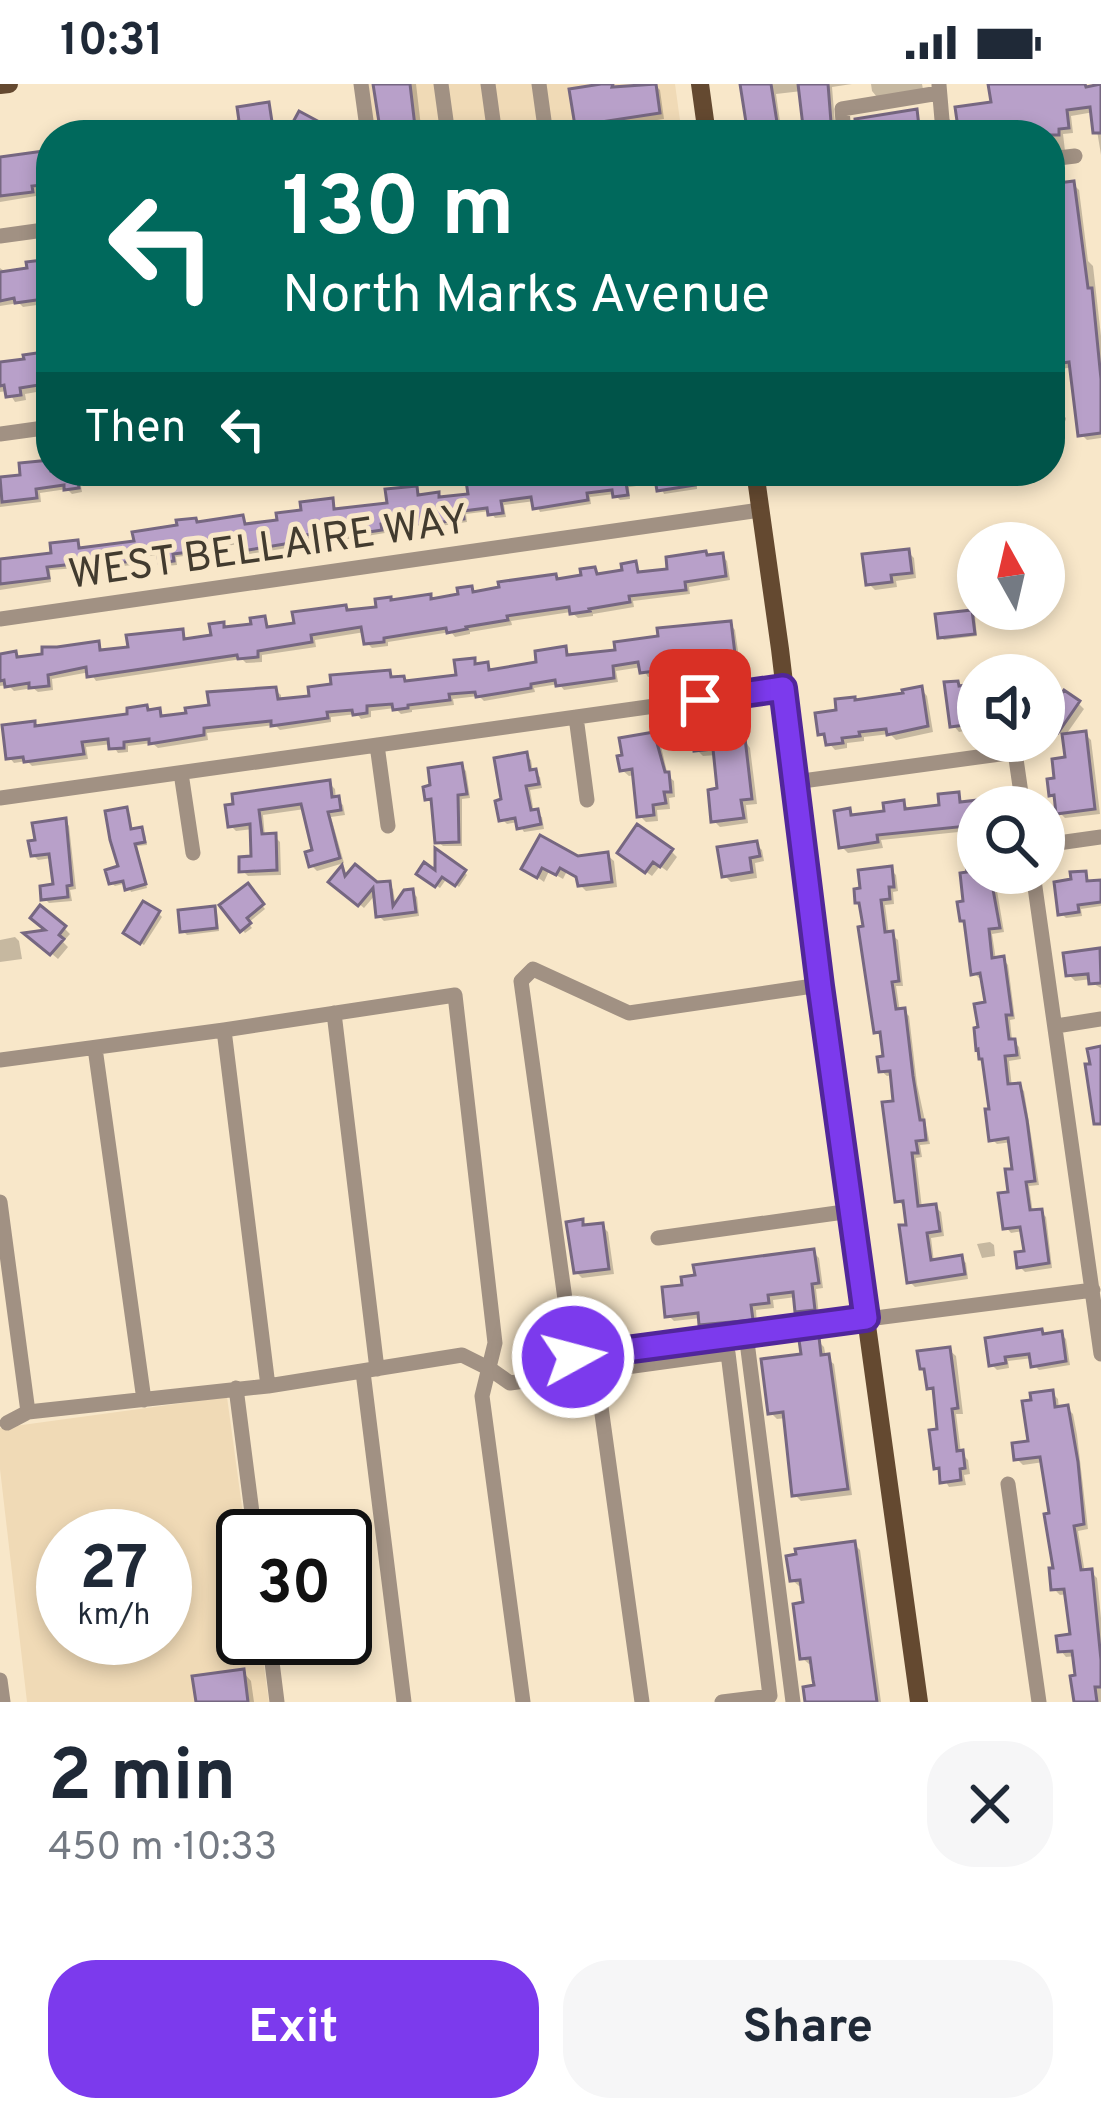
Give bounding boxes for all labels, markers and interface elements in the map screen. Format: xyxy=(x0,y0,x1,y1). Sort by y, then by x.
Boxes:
text: 10:31 xyxy=(60,14,163,71)
text: 130 m xyxy=(282,159,514,265)
icon: left xyxy=(84,168,240,324)
text: North Marks Avenue xyxy=(282,263,770,332)
icon: left xyxy=(210,396,276,462)
text: Then xyxy=(84,401,186,458)
street label: WEST BELLAIRE WAY xyxy=(65,495,472,604)
north arrow xyxy=(957,522,1065,630)
map controls xyxy=(957,522,1065,894)
pin xyxy=(649,649,751,751)
button: sound xyxy=(957,654,1065,762)
icon: arrive xyxy=(667,667,733,733)
button: search xyxy=(957,786,1065,894)
position arrow xyxy=(510,1294,636,1420)
speed limit sign: 30 xyxy=(216,1509,372,1665)
text: 27 xyxy=(80,1534,148,1610)
text: km/h xyxy=(78,1598,150,1635)
text: 2 min xyxy=(48,1734,236,1826)
button: close xyxy=(927,1741,1053,1867)
text: 450 m · 10:33 xyxy=(48,1825,277,1874)
button: Exit xyxy=(48,1960,539,2098)
button: Share xyxy=(563,1960,1053,2098)

